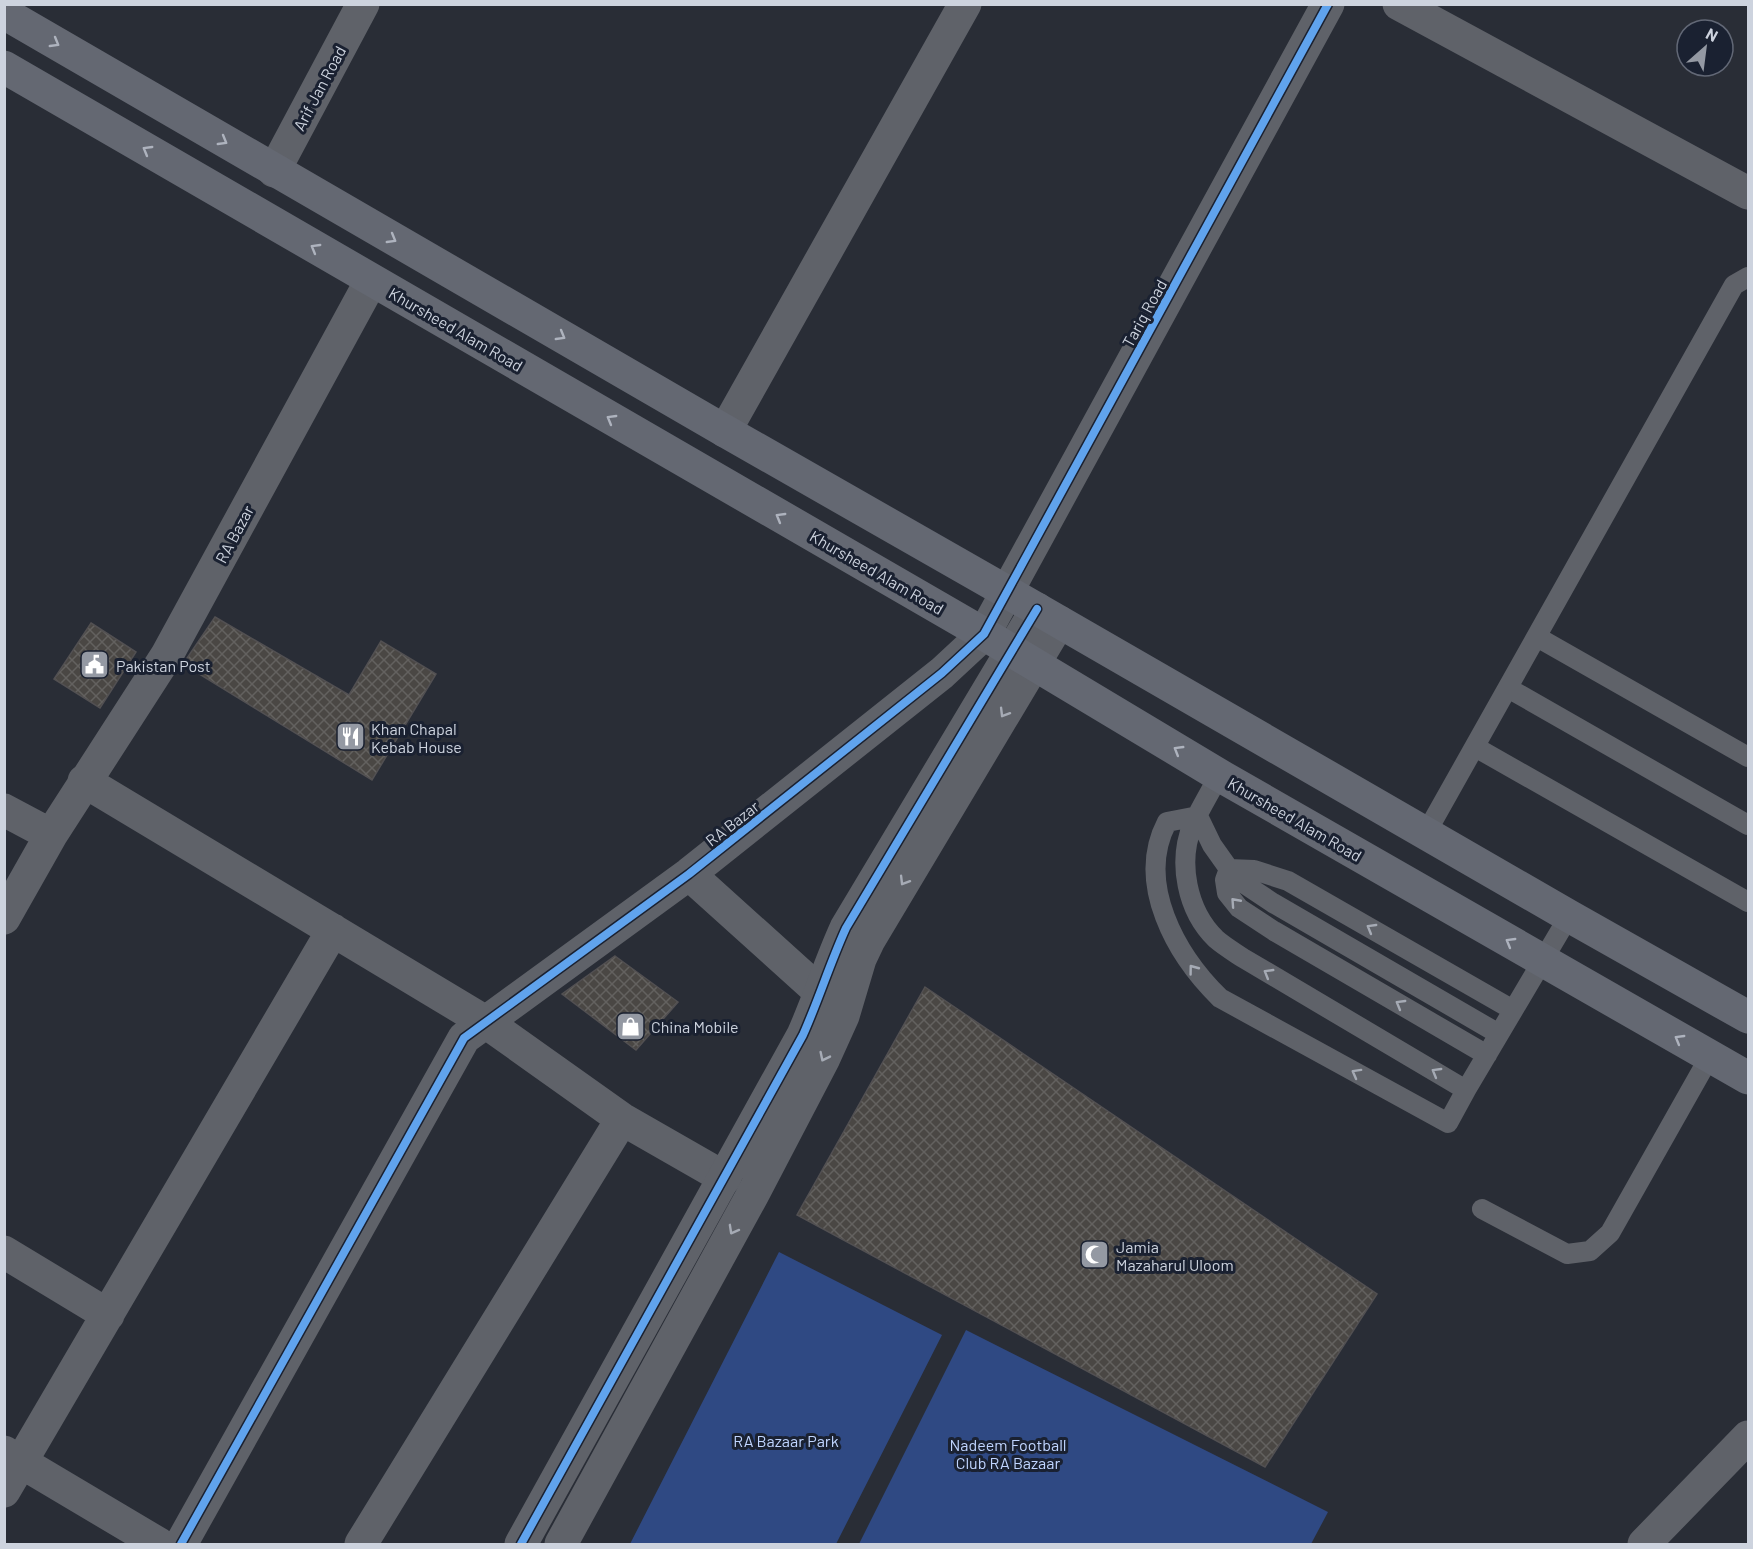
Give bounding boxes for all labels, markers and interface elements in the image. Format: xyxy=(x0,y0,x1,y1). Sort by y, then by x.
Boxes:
north arrow xyxy=(1675,18,1735,78)
text: N xyxy=(1703,23,1721,45)
one-way arrow xyxy=(49,35,59,47)
street label: Arif Jan Road xyxy=(289,42,349,134)
one-way arrow xyxy=(217,134,227,145)
one-way arrow xyxy=(143,145,153,157)
one-way arrow xyxy=(386,232,396,243)
one-way arrow xyxy=(311,244,321,255)
street label: Tariq Road xyxy=(1118,276,1170,350)
street label: Khursheed Alam Road xyxy=(386,283,526,375)
one-way arrow xyxy=(555,329,565,341)
one-way arrow xyxy=(607,415,617,426)
street label: RA Bazar xyxy=(211,502,257,566)
one-way arrow xyxy=(776,512,786,524)
street label: Khursheed Alam Road xyxy=(807,526,947,618)
public building icon: Pakistan Post xyxy=(79,649,111,681)
place label: Pakistan Post xyxy=(116,656,211,675)
one-way arrow xyxy=(999,707,1011,717)
place label: Khan Chapal Kebab House xyxy=(371,719,462,756)
restaurant icon: Khan Chapal Kebab House xyxy=(334,721,366,753)
one-way arrow xyxy=(1174,746,1184,757)
street label: Khursheed Alam Road xyxy=(1225,773,1365,865)
street label: RA Bazar xyxy=(702,796,763,850)
one-way arrow xyxy=(900,875,911,885)
one-way arrow xyxy=(1231,898,1242,909)
one-way arrow xyxy=(1367,924,1377,936)
one-way arrow xyxy=(1506,938,1516,949)
one-way arrow xyxy=(1190,964,1201,975)
one-way arrow xyxy=(1264,969,1274,981)
one-way arrow xyxy=(1396,1000,1406,1011)
shop icon: China Mobile xyxy=(614,1010,646,1042)
place label: China Mobile xyxy=(651,1017,739,1036)
one-way arrow xyxy=(1675,1035,1685,1046)
one-way arrow xyxy=(820,1051,831,1062)
one-way arrow xyxy=(1352,1068,1363,1080)
one-way arrow xyxy=(1432,1068,1442,1079)
one-way arrow xyxy=(729,1224,740,1234)
place label: Jamia Mazaharul Uloom xyxy=(1116,1237,1234,1274)
mosque icon: Jamia Mazaharul Uloom xyxy=(1079,1239,1111,1271)
park label: RA Bazaar Park xyxy=(733,1431,839,1450)
park label: Nadeem Football Club RA Bazaar xyxy=(949,1435,1067,1472)

